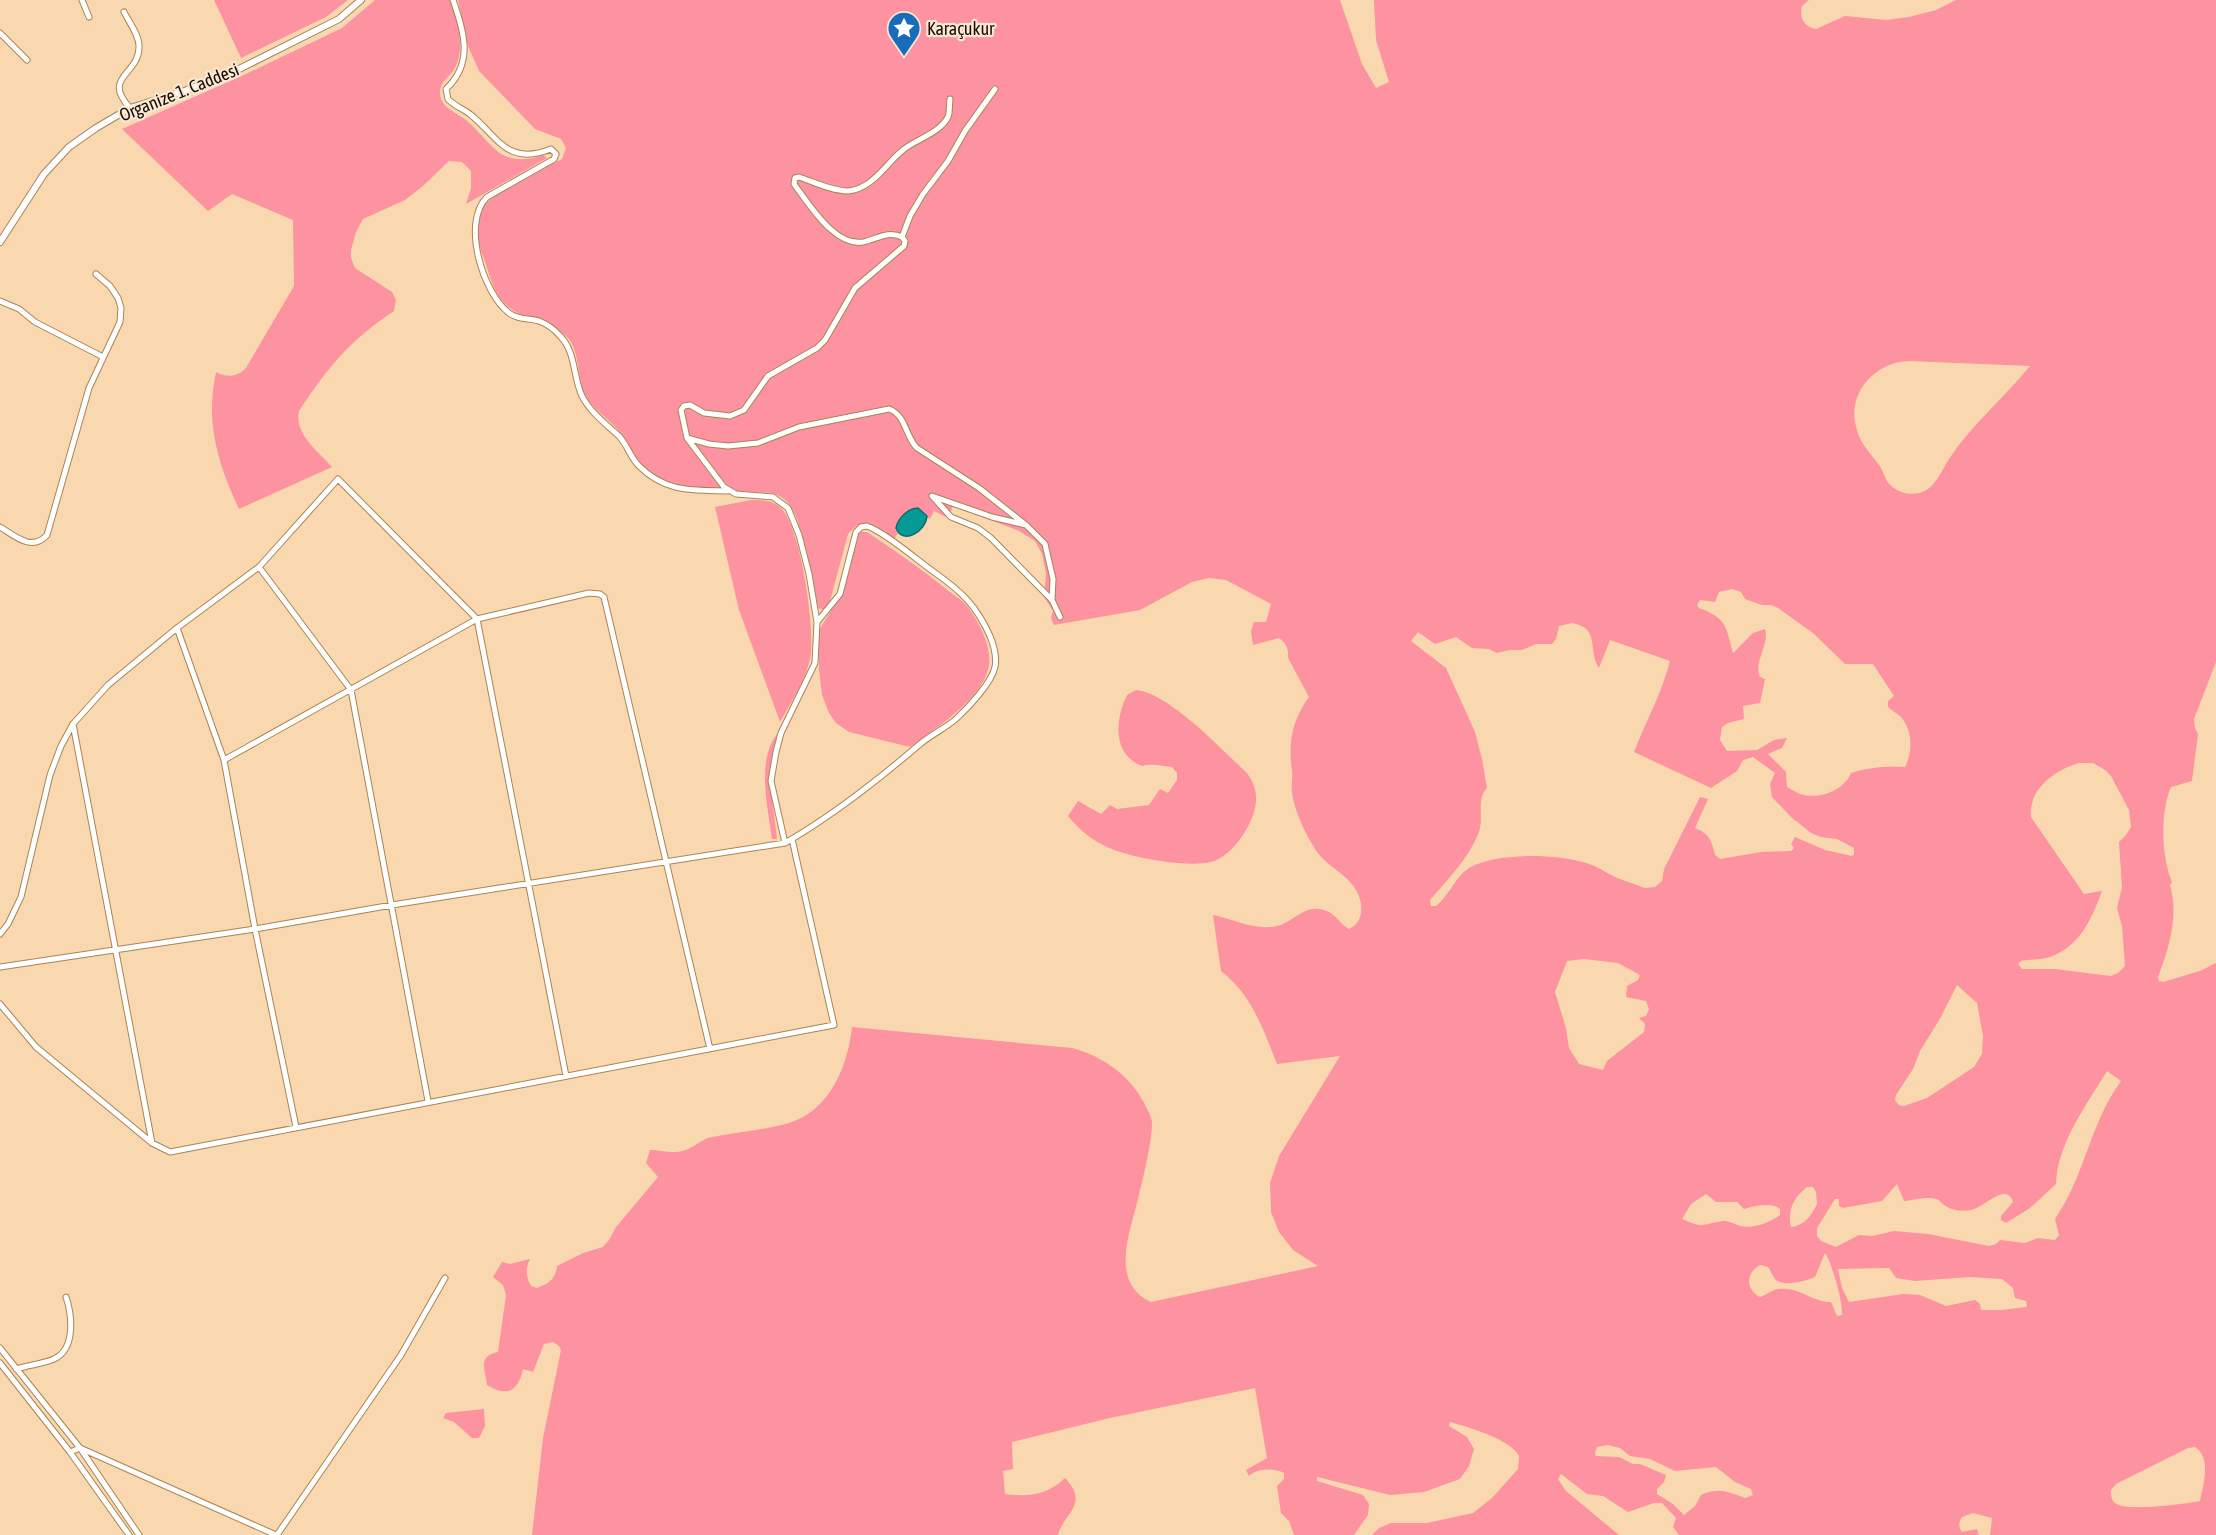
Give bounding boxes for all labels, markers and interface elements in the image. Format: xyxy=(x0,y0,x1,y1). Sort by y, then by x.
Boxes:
place icon: Karaçukur xyxy=(886,10,922,57)
place label: Karaçukur xyxy=(927,18,995,39)
street label: Organize 1. Caddesi xyxy=(116,58,242,126)

